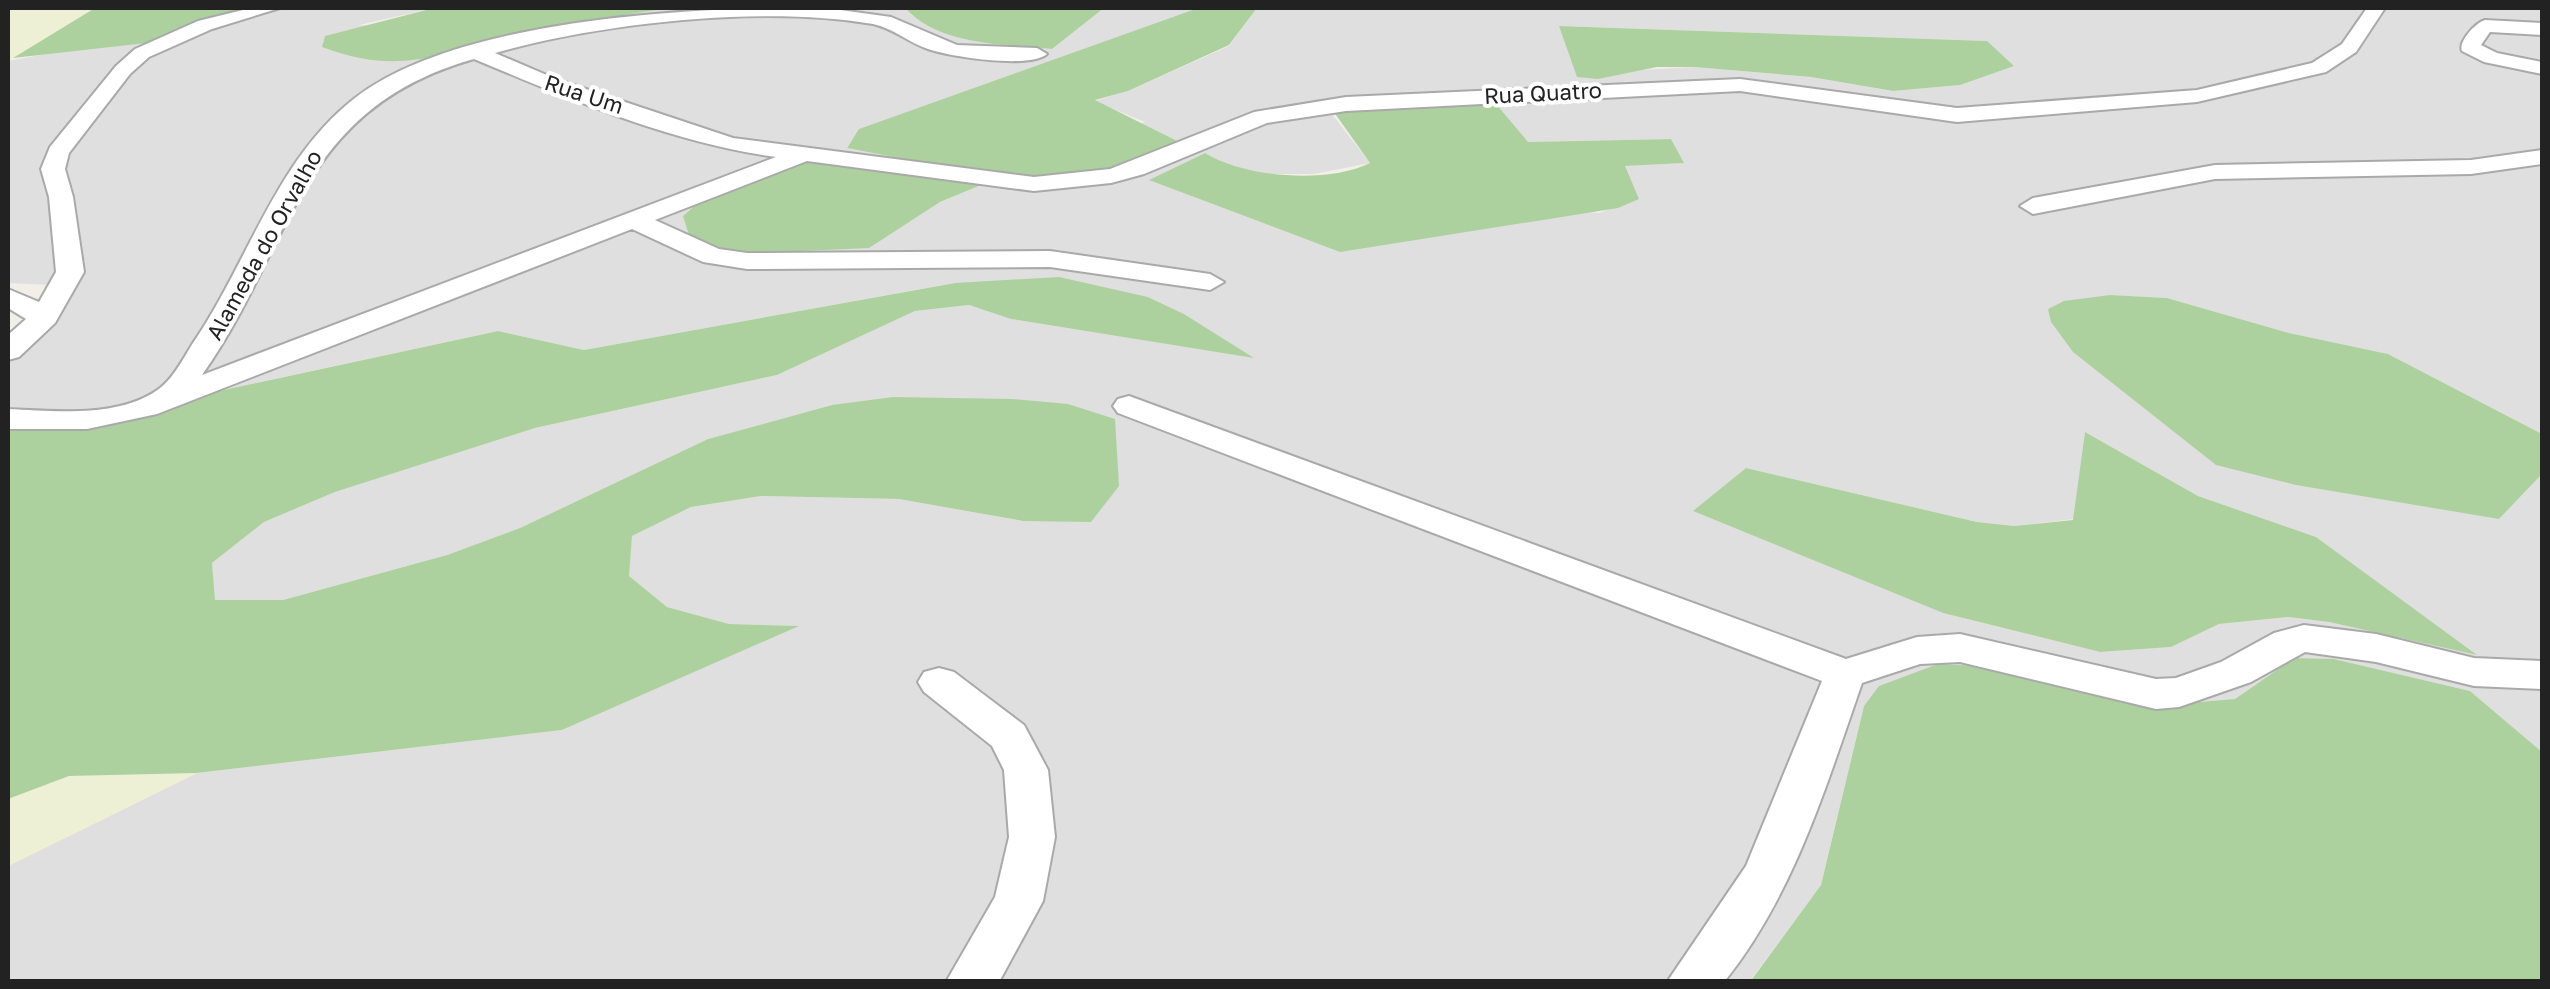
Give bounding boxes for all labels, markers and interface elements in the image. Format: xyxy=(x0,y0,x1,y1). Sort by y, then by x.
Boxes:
street label: Rua Um xyxy=(541,68,627,119)
street label: Rua Quatro xyxy=(1483,76,1603,109)
street label: Alameda do Orvalho xyxy=(200,145,327,344)

